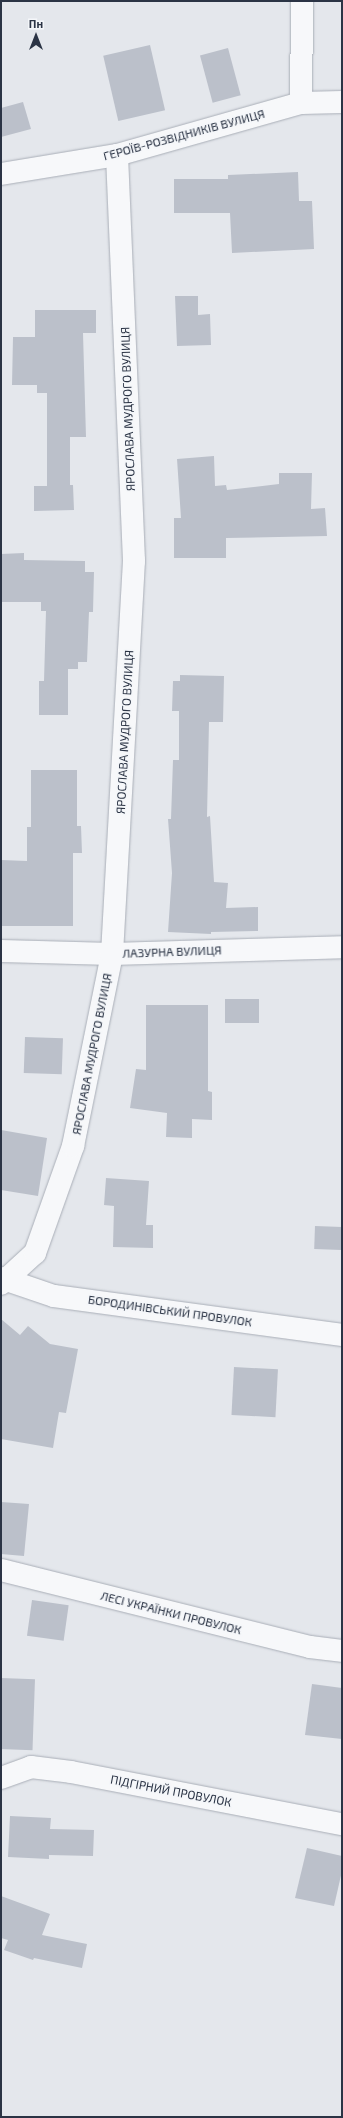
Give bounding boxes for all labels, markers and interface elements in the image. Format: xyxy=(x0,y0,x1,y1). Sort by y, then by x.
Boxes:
north arrow xyxy=(16,16,56,56)
text: Пн xyxy=(29,17,43,30)
street label: ГЕРОЇВ-РОЗВІДНИКІВ ВУЛИЦЯ xyxy=(102,106,266,164)
street label: ЯРОСЛАВА МУДРОГО ВУЛИЦЯ xyxy=(118,327,138,491)
street label: ЯРОСЛАВА МУДРОГО ВУЛИЦЯ xyxy=(114,650,136,814)
street label: ЛАЗУРНА ВУЛИЦЯ xyxy=(122,943,222,961)
street label: ЯРОСЛАВА МУДРОГО ВУЛИЦЯ xyxy=(69,972,115,1136)
street label: БОРОДИНІВСЬКИЙ ПРОВУЛОК xyxy=(87,1292,253,1330)
street label: ЛЕСІ УКРАЇНКИ ПРОВУЛОК xyxy=(99,1589,243,1637)
street label: ПІДГІРНИЙ ПРОВУЛОК xyxy=(109,1772,233,1810)

